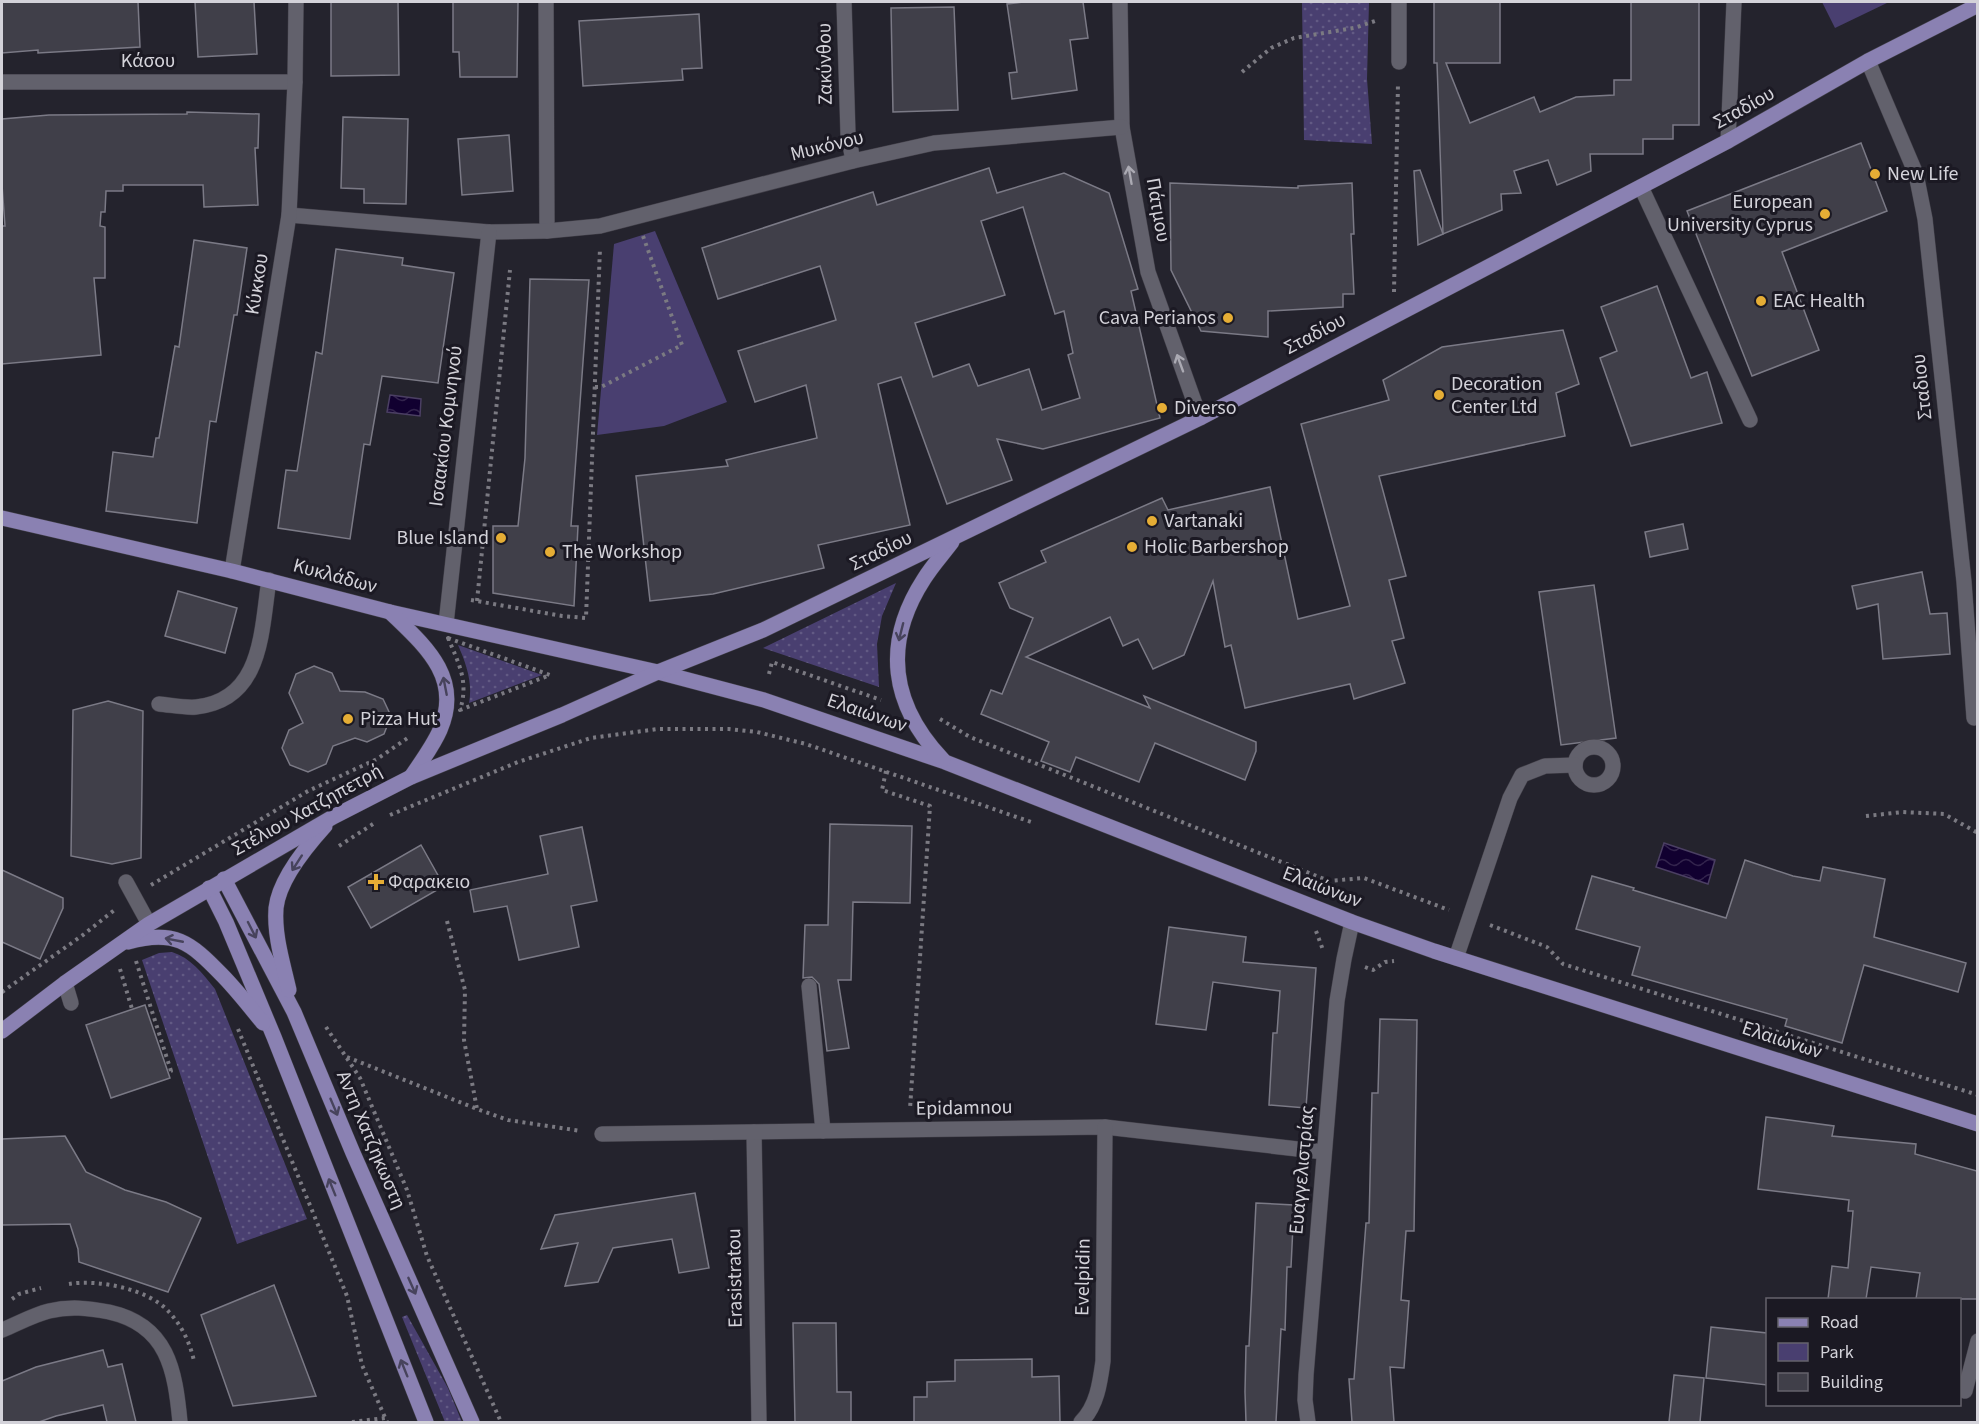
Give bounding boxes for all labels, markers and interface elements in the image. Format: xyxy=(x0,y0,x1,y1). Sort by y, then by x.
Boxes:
street label: Ζακύνθου xyxy=(810,23,840,105)
street label: Κάσου xyxy=(121,47,175,75)
street label: Σταδίου xyxy=(1708,80,1780,136)
street label: Μυκόνου xyxy=(787,123,867,169)
place label: New Life xyxy=(1887,160,1959,188)
one-way arrow xyxy=(1125,166,1136,186)
marker: New Life xyxy=(1868,167,1882,181)
street label: Πάτμου xyxy=(1139,176,1177,244)
place label: European University Cyprus xyxy=(1667,188,1813,239)
marker: European University Cyprus xyxy=(1818,207,1832,221)
street label: Κύκκου xyxy=(238,251,276,317)
place label: EAC Health xyxy=(1773,287,1865,315)
marker: EAC Health xyxy=(1754,294,1768,308)
place label: Cava Perianos xyxy=(1099,304,1216,332)
street label: Σταδίου xyxy=(1279,306,1351,362)
marker: Cava Perianos xyxy=(1221,311,1235,325)
street label: Ισαακίου Κομνηνού xyxy=(422,344,470,508)
street label: Σταδιου xyxy=(1905,353,1939,421)
one-way arrow xyxy=(1174,354,1185,373)
place label: Decoration Center Ltd xyxy=(1451,370,1543,421)
marker: Decoration Center Ltd xyxy=(1432,388,1446,402)
place label: Diverso xyxy=(1174,394,1237,422)
marker: Diverso xyxy=(1155,401,1169,415)
place label: Vartanaki xyxy=(1164,507,1243,535)
marker: Vartanaki xyxy=(1145,514,1159,528)
place label: Blue Island xyxy=(396,524,489,552)
street label: Σταδίου xyxy=(845,524,917,578)
marker: Blue Island xyxy=(494,531,508,545)
place label: Holic Barbershop xyxy=(1144,533,1289,561)
place label: The Workshop xyxy=(562,538,682,566)
marker: Holic Barbershop xyxy=(1125,540,1139,554)
marker: The Workshop xyxy=(543,545,557,559)
street label: Κυκλάδων xyxy=(290,551,381,601)
one-way arrow xyxy=(895,622,906,641)
one-way arrow xyxy=(439,677,450,696)
street label: Ελαιώνων xyxy=(823,686,911,740)
place label: Pizza Hut xyxy=(360,705,438,733)
marker: Pizza Hut xyxy=(341,712,355,726)
street label: Στέλιου Χατζηπετρή xyxy=(227,757,387,863)
one-way arrow xyxy=(290,854,302,871)
street label: Ελαιώνων xyxy=(1278,859,1366,915)
place label: Φαρακειο xyxy=(388,868,470,896)
marker: Φαρακειο xyxy=(369,875,383,889)
one-way arrow xyxy=(246,921,258,939)
one-way arrow xyxy=(165,934,184,945)
street label: Ελαιώνων xyxy=(1738,1014,1826,1066)
street label: Αντη Χατζηκωστη xyxy=(329,1066,413,1214)
street label: Epidamnou xyxy=(915,1093,1013,1123)
one-way arrow xyxy=(329,1097,340,1116)
street label: Ευαγγελιστρίας xyxy=(1282,1104,1322,1236)
one-way arrow xyxy=(326,1178,337,1197)
street label: Erasistratou xyxy=(720,1228,750,1328)
street label: Evelpidin xyxy=(1068,1238,1098,1316)
one-way arrow xyxy=(406,1276,418,1294)
legend xyxy=(1766,1298,1961,1406)
text: Road xyxy=(1820,1310,1859,1335)
text: Park xyxy=(1820,1340,1854,1365)
one-way arrow xyxy=(398,1359,409,1378)
text: Building xyxy=(1820,1370,1883,1395)

